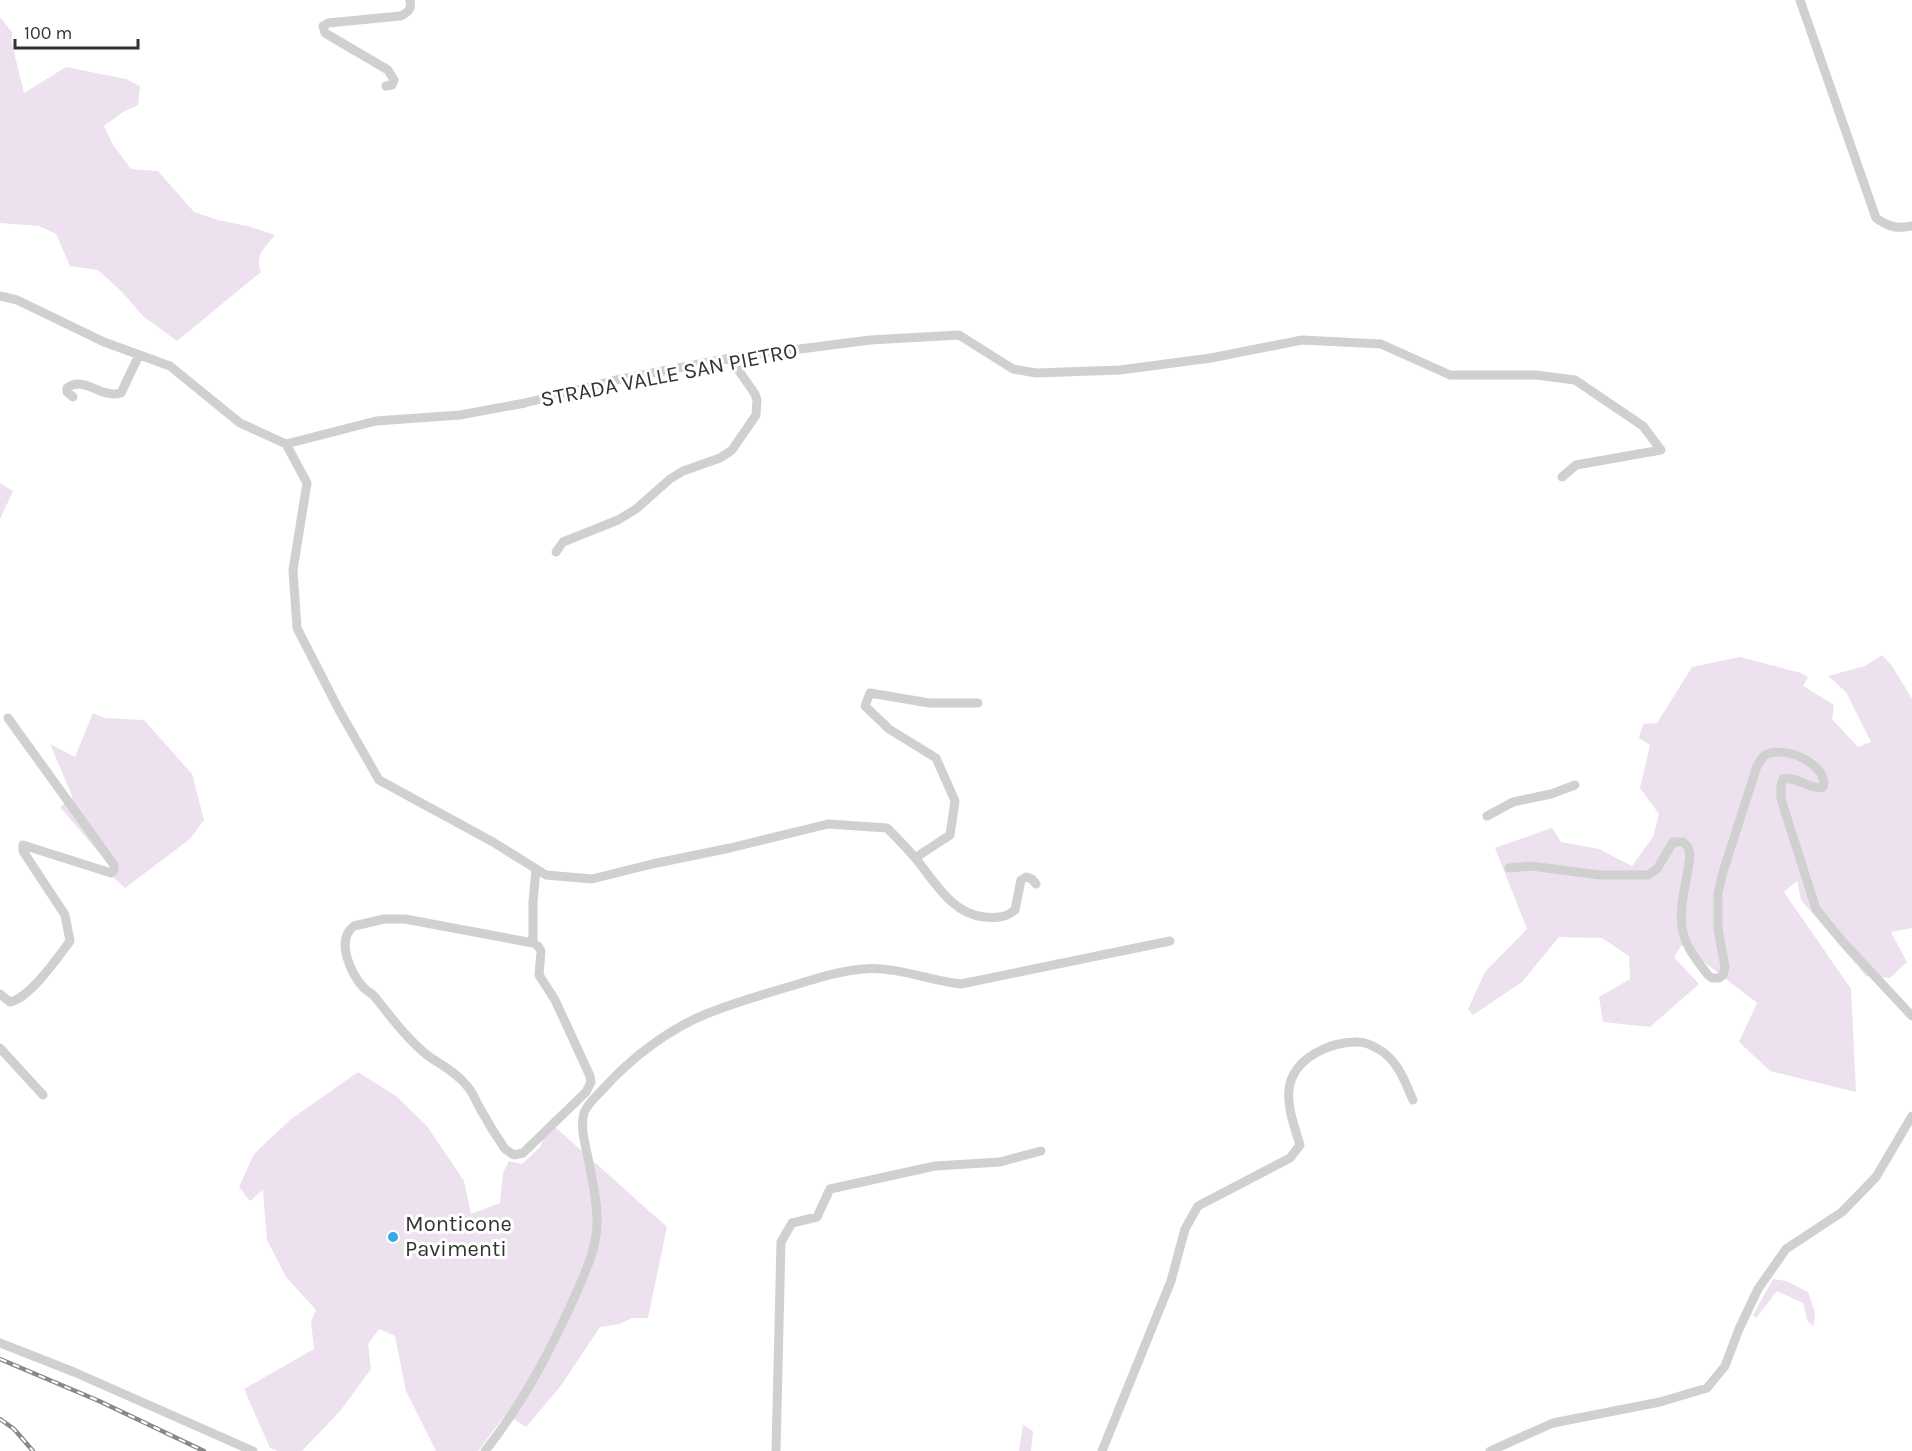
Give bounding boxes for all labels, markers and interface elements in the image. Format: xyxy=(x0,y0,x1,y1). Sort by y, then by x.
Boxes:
scale bar xyxy=(15,12,138,50)
text: 100 m xyxy=(24,22,72,44)
street label: STRADA VALLE SAN PIETRO xyxy=(538,337,800,413)
place label: Monticone Pavimenti xyxy=(405,1211,512,1262)
marker: Monticone Pavimenti xyxy=(386,1230,400,1244)

